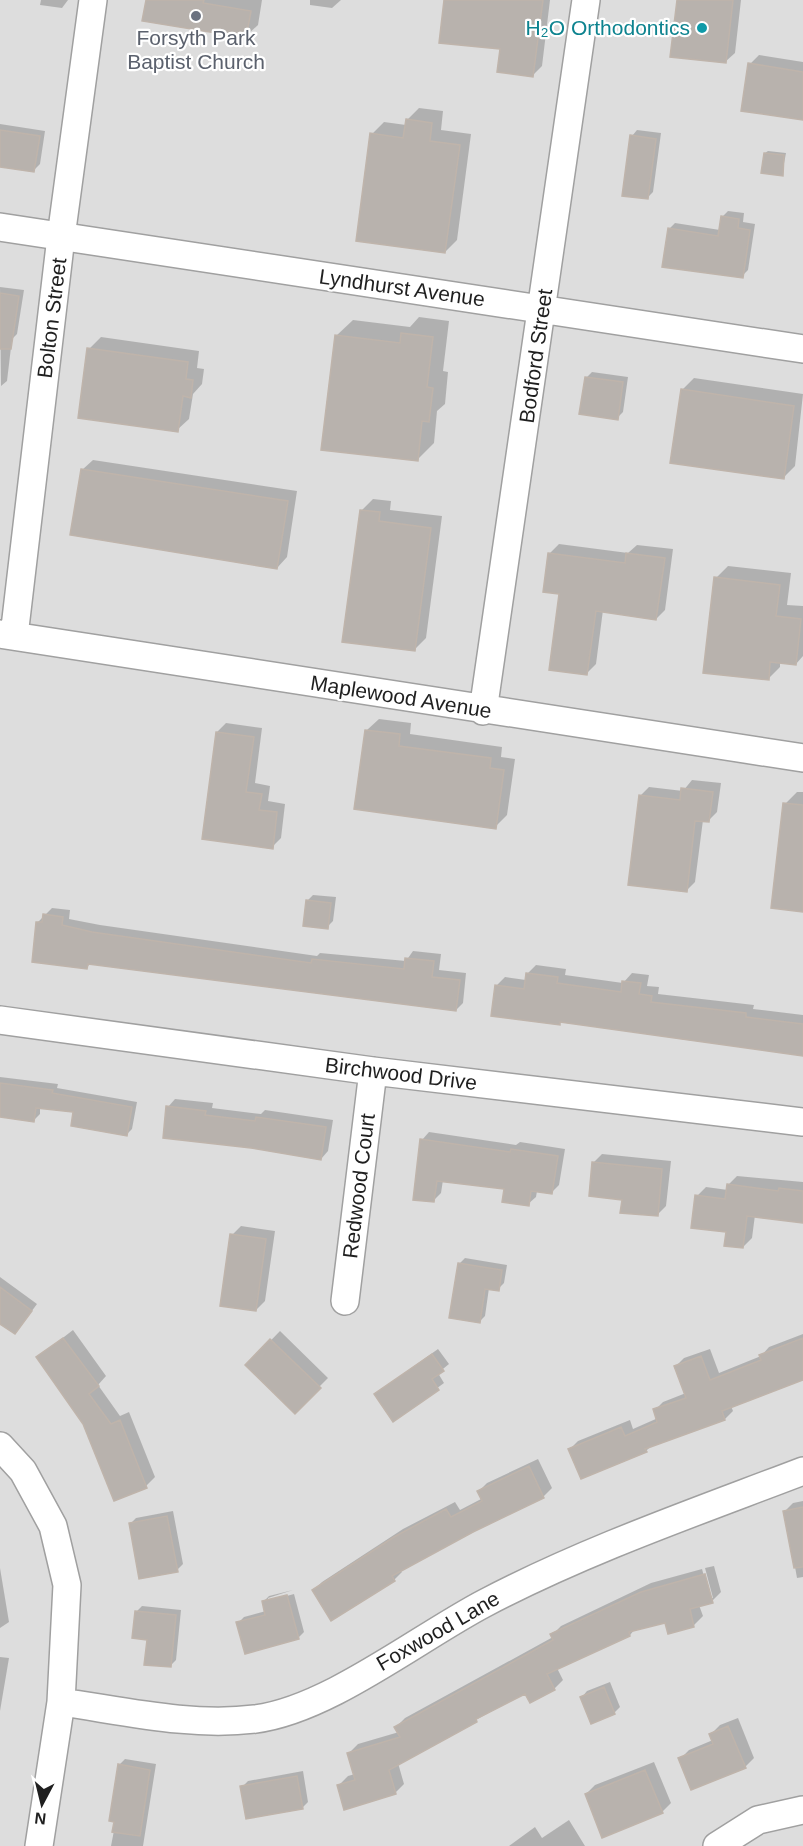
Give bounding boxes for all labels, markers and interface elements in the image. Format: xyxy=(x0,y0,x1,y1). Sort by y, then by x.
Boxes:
marker: Forsyth Park Baptist Church xyxy=(189,9,203,23)
place label: H₂O Orthodontics xyxy=(525,16,690,39)
marker: H₂O Orthodontics xyxy=(695,21,709,35)
place label: Forsyth Park Baptist Church xyxy=(127,26,265,73)
street label: Bolton Street xyxy=(33,256,70,380)
street label: Lyndhurst Avenue xyxy=(318,264,486,311)
street label: Bodford Street xyxy=(515,287,556,425)
street label: Maplewood Avenue xyxy=(309,671,493,722)
street label: Birchwood Drive xyxy=(324,1053,478,1094)
street label: Redwood Court xyxy=(338,1112,379,1260)
street label: Foxwood Lane xyxy=(372,1586,503,1675)
north arrow xyxy=(12,1774,72,1834)
text: N xyxy=(33,1809,47,1828)

